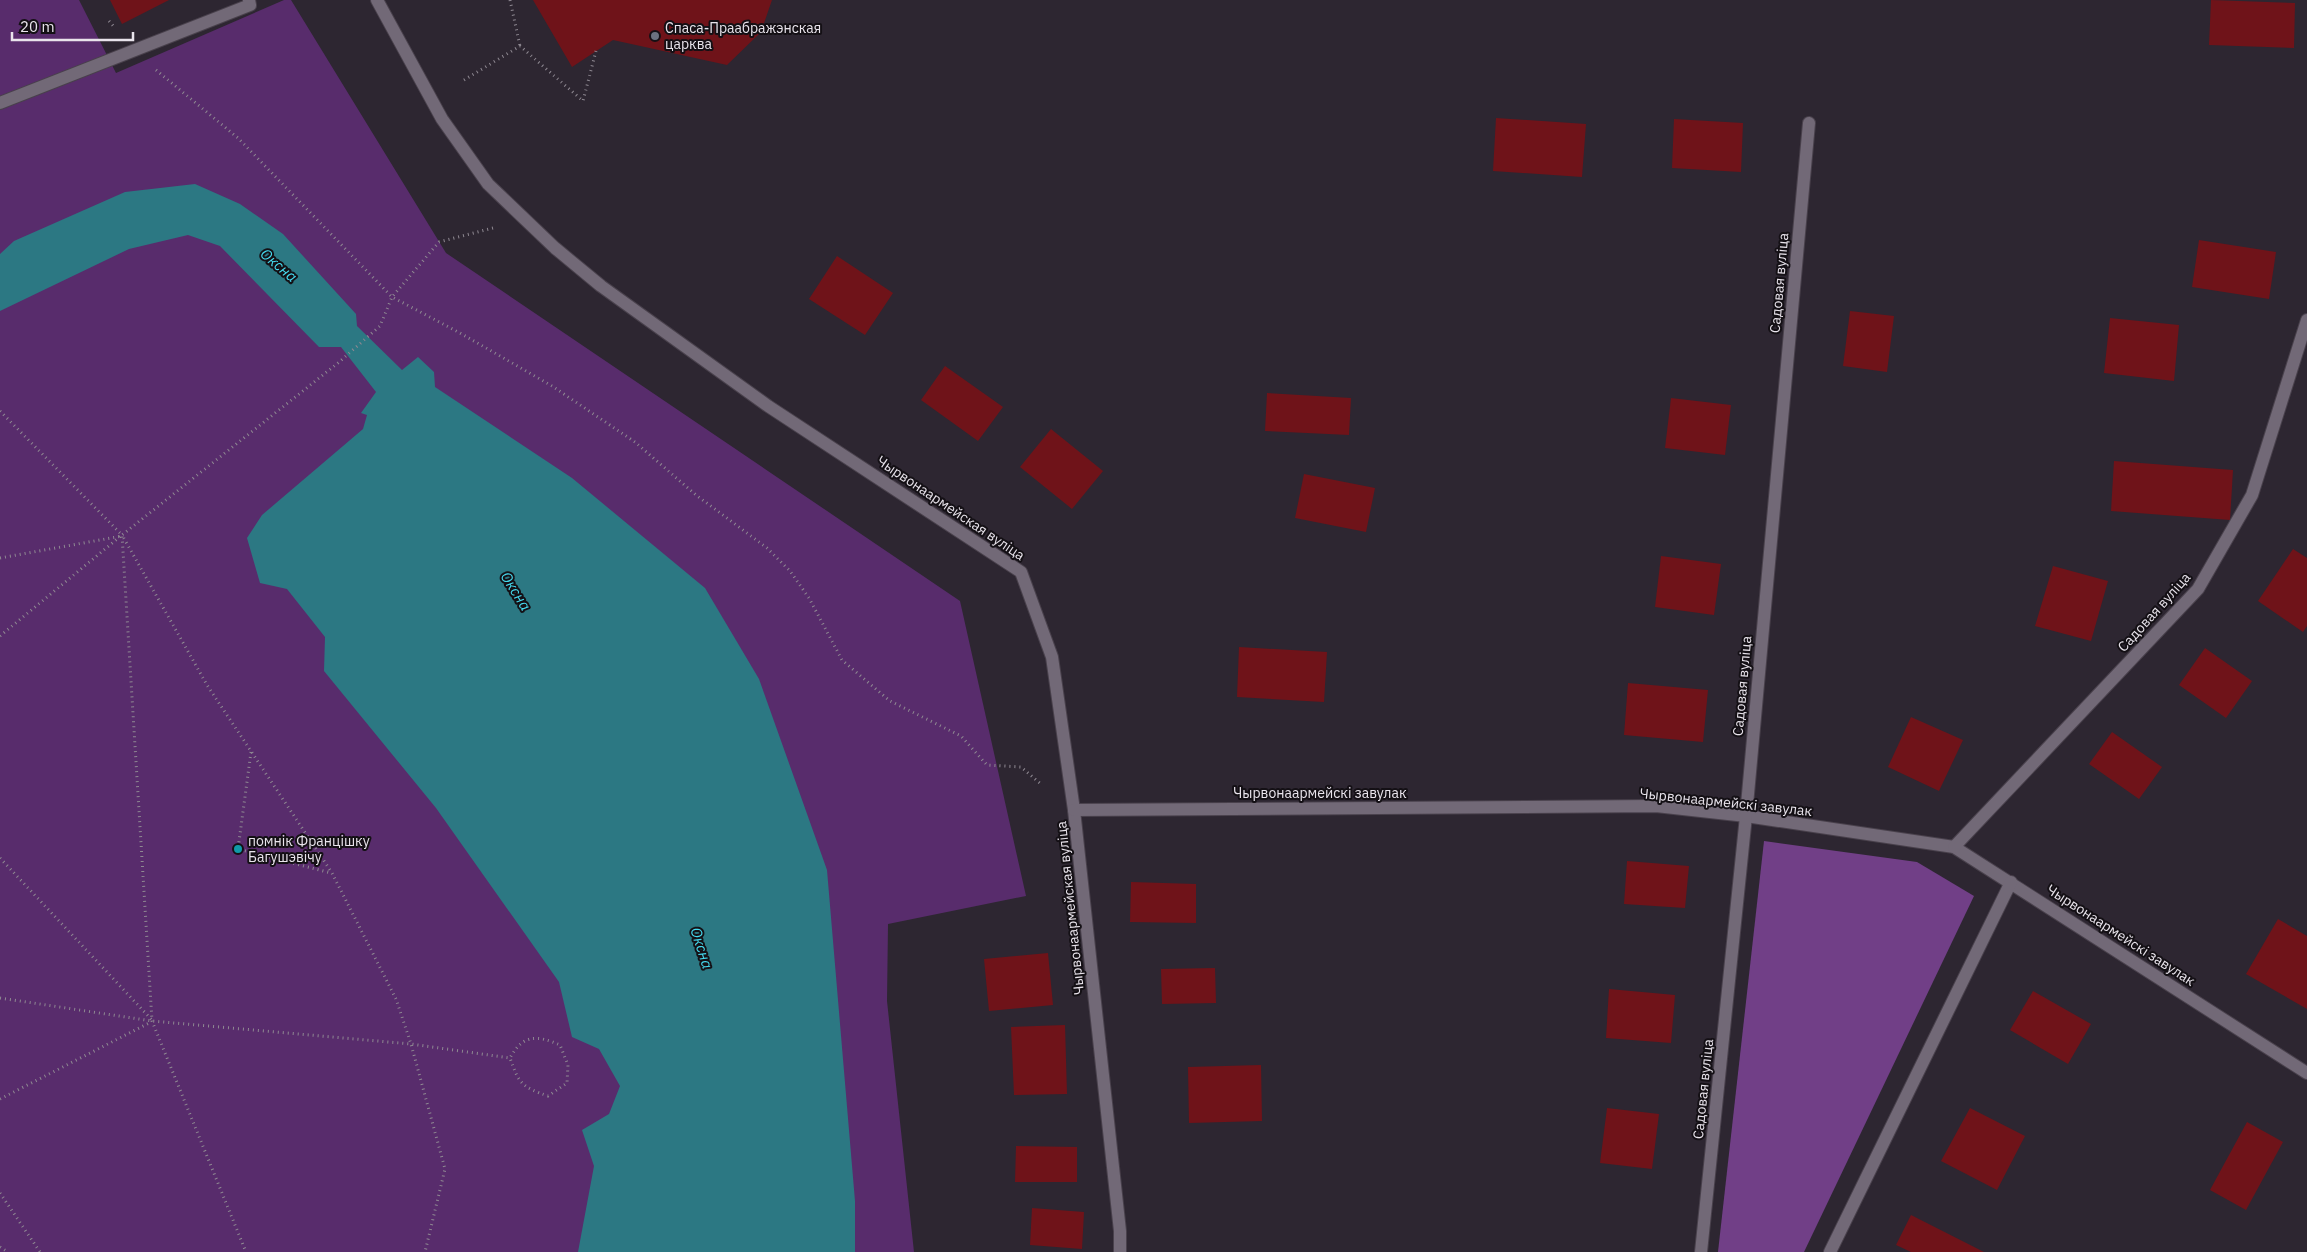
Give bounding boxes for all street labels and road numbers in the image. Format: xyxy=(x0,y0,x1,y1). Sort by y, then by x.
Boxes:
street label: Садовая вуліца xyxy=(1766,232,1792,334)
street label: Чырвонаармейская вуліца xyxy=(874,452,1029,565)
street label: Садовая вуліца xyxy=(2114,568,2195,655)
street label: Садовая вуліца xyxy=(1729,635,1755,737)
street label: Чырвонаармейскі завулак xyxy=(1233,784,1407,802)
street label: Чырвонаармейскі завулак xyxy=(1639,784,1813,820)
street label: Чырвонаармейская вуліца xyxy=(1052,820,1088,996)
street label: Чырвонаармейскі завулак xyxy=(2043,880,2199,990)
street label: Садовая вуліца xyxy=(1689,1038,1717,1140)

